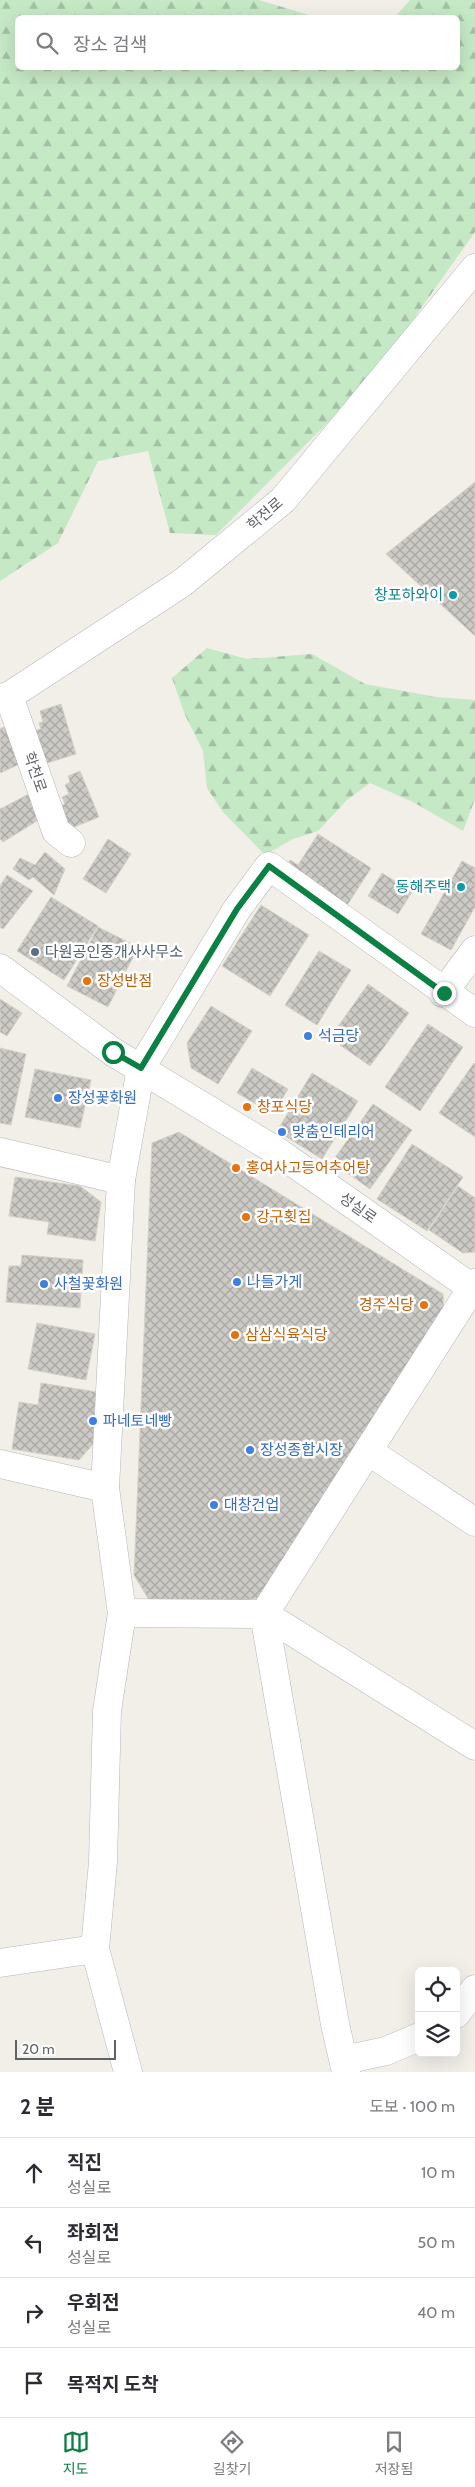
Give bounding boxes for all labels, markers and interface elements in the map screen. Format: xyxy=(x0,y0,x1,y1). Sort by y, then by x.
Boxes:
search box xyxy=(15,15,460,70)
icon: search xyxy=(33,29,61,57)
text: 장소 검색 xyxy=(73,33,147,56)
street label: 학전로 xyxy=(243,494,287,534)
place label: 창포하와이 xyxy=(374,586,443,604)
marker: 창포하와이 xyxy=(447,589,459,601)
street label: 학천로 xyxy=(20,749,50,795)
place label: 동해주택 xyxy=(396,878,451,896)
marker: 동해주택 xyxy=(455,881,467,893)
place label: 다원공인중개사사무소 xyxy=(45,943,183,961)
marker: 다원공인중개사사무소 xyxy=(29,946,41,958)
place label: 장성반점 xyxy=(97,972,152,990)
marker: 장성반점 xyxy=(81,975,93,987)
route end xyxy=(433,982,456,1005)
place label: 석금당 xyxy=(318,1027,360,1045)
marker: 석금당 xyxy=(302,1030,314,1042)
route start xyxy=(102,1041,125,1064)
place label: 장성꽃화원 xyxy=(68,1089,137,1107)
marker: 장성꽃화원 xyxy=(52,1092,64,1104)
place label: 창포식당 xyxy=(257,1098,312,1116)
marker: 창포식당 xyxy=(241,1101,253,1113)
place label: 맞춤인테리어 xyxy=(292,1123,375,1141)
marker: 맞춤인테리어 xyxy=(276,1126,288,1138)
place label: 홍여사고등어추어탕 xyxy=(246,1159,370,1177)
marker: 홍여사고등어추어탕 xyxy=(230,1162,242,1174)
street label: 성실로 xyxy=(336,1189,380,1227)
place label: 강구횟집 xyxy=(256,1208,311,1226)
marker: 강구횟집 xyxy=(240,1211,252,1223)
place label: 나들가게 xyxy=(247,1273,302,1291)
place label: 사철꽃화원 xyxy=(54,1275,123,1293)
marker: 나들가게 xyxy=(231,1276,243,1288)
marker: 사철꽃화원 xyxy=(38,1278,50,1290)
place label: 경주식당 xyxy=(359,1296,414,1314)
marker: 경주식당 xyxy=(418,1299,430,1311)
place label: 삼삼식육식당 xyxy=(245,1326,328,1344)
marker: 삼삼식육식당 xyxy=(229,1329,241,1341)
place label: 파네토네빵 xyxy=(103,1412,172,1430)
marker: 파네토네빵 xyxy=(87,1415,99,1427)
place label: 장성종합시장 xyxy=(260,1441,343,1459)
marker: 장성종합시장 xyxy=(244,1444,256,1456)
place label: 대창건업 xyxy=(224,1496,279,1514)
marker: 대창건업 xyxy=(208,1499,220,1511)
map controls xyxy=(415,1967,460,2057)
button: locate xyxy=(415,1967,460,2012)
button: layers xyxy=(415,2012,460,2057)
scale bar xyxy=(15,2037,116,2060)
text: 20 m xyxy=(22,2040,55,2058)
text: 2 분 xyxy=(20,2094,55,2119)
text: 도보 · 100 m xyxy=(369,2097,455,2116)
text: 직진 xyxy=(67,2151,102,2174)
icon: ahead xyxy=(20,2159,48,2187)
text: 10 m xyxy=(421,2163,455,2182)
text: 성실로 xyxy=(67,2178,111,2197)
text: 좌회전 xyxy=(67,2221,119,2244)
icon: left xyxy=(20,2229,48,2257)
text: 50 m xyxy=(418,2233,455,2252)
text: 성실로 xyxy=(67,2248,111,2267)
text: 우회전 xyxy=(67,2291,119,2314)
icon: right xyxy=(20,2299,48,2327)
text: 40 m xyxy=(417,2303,455,2322)
text: 성실로 xyxy=(67,2318,111,2337)
icon: arrive xyxy=(20,2369,48,2397)
text: 목적지 도착 xyxy=(67,2373,159,2396)
tab: 지도 xyxy=(62,2428,90,2478)
tab: 길찾기 xyxy=(213,2428,251,2478)
tab: 저장됨 xyxy=(375,2428,413,2478)

